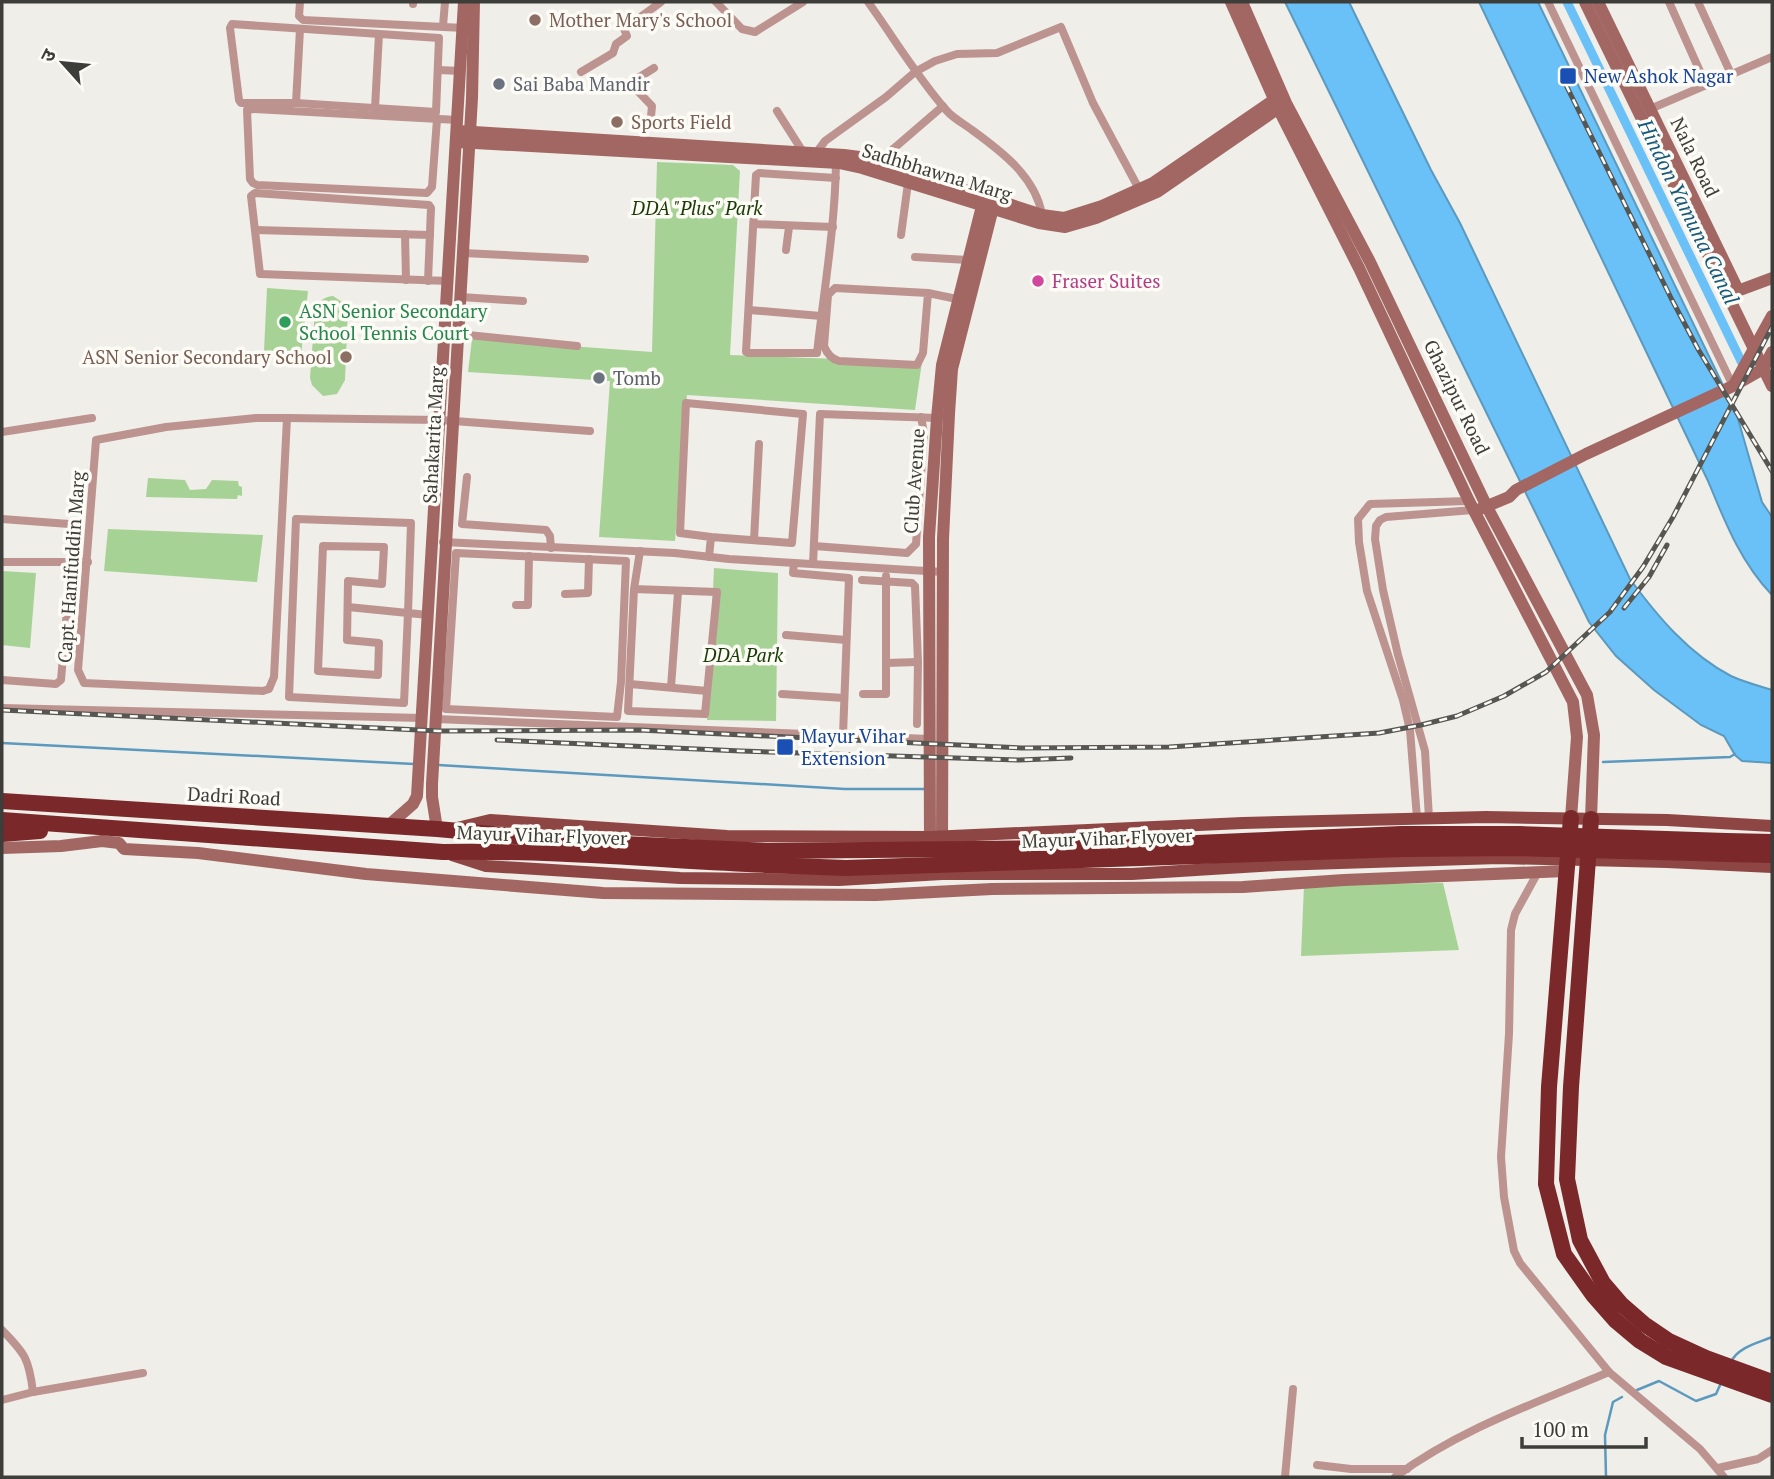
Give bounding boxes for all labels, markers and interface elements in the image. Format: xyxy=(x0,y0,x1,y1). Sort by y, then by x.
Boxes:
place label: Mother Mary's School xyxy=(549,7,732,32)
marker: Mother Mary's School xyxy=(527,12,543,28)
north arrow xyxy=(28,28,98,98)
text: उ xyxy=(34,44,61,66)
place label: New Ashok Nagar xyxy=(1584,63,1734,88)
marker: New Ashok Nagar xyxy=(1558,66,1578,86)
place label: Sai Baba Mandir xyxy=(513,71,651,96)
marker: Sai Baba Mandir xyxy=(491,76,507,92)
place label: Sports Field xyxy=(631,109,732,134)
water label: Hindon Yamuna Canal xyxy=(1631,113,1746,309)
street label: Nala Road xyxy=(1665,113,1726,201)
marker: Sports Field xyxy=(609,114,625,130)
street label: Sadhbhawna Marg xyxy=(859,137,1016,206)
park label: DDA "Plus" Park xyxy=(631,195,763,220)
place label: Fraser Suites xyxy=(1052,268,1161,293)
marker: Fraser Suites xyxy=(1030,273,1046,289)
place label: ASN Senior Secondary School Tennis Court xyxy=(299,298,488,345)
marker: ASN Senior Secondary School Tennis Court xyxy=(277,314,293,330)
street label: Ghazipur Road xyxy=(1419,335,1496,459)
place label: ASN Senior Secondary School xyxy=(82,344,332,369)
marker: ASN Senior Secondary School xyxy=(338,349,354,365)
street label: Sahakarita Marg xyxy=(416,365,449,504)
place label: Tomb xyxy=(613,365,661,390)
marker: Tomb xyxy=(591,370,607,386)
street label: Club Avenue xyxy=(897,427,930,535)
street label: Capt. Hanifuddin Marg xyxy=(51,469,90,664)
park label: DDA Park xyxy=(702,642,784,667)
place label: Mayur Vihar Extension xyxy=(801,723,906,770)
marker: Mayur Vihar Extension xyxy=(775,737,795,757)
street label: Dadri Road xyxy=(187,781,282,810)
street label: Mayur Vihar Flyover xyxy=(456,819,629,850)
street label: Mayur Vihar Flyover xyxy=(1021,822,1194,853)
scale bar xyxy=(1522,1406,1646,1450)
text: 100 m xyxy=(1532,1415,1589,1443)

